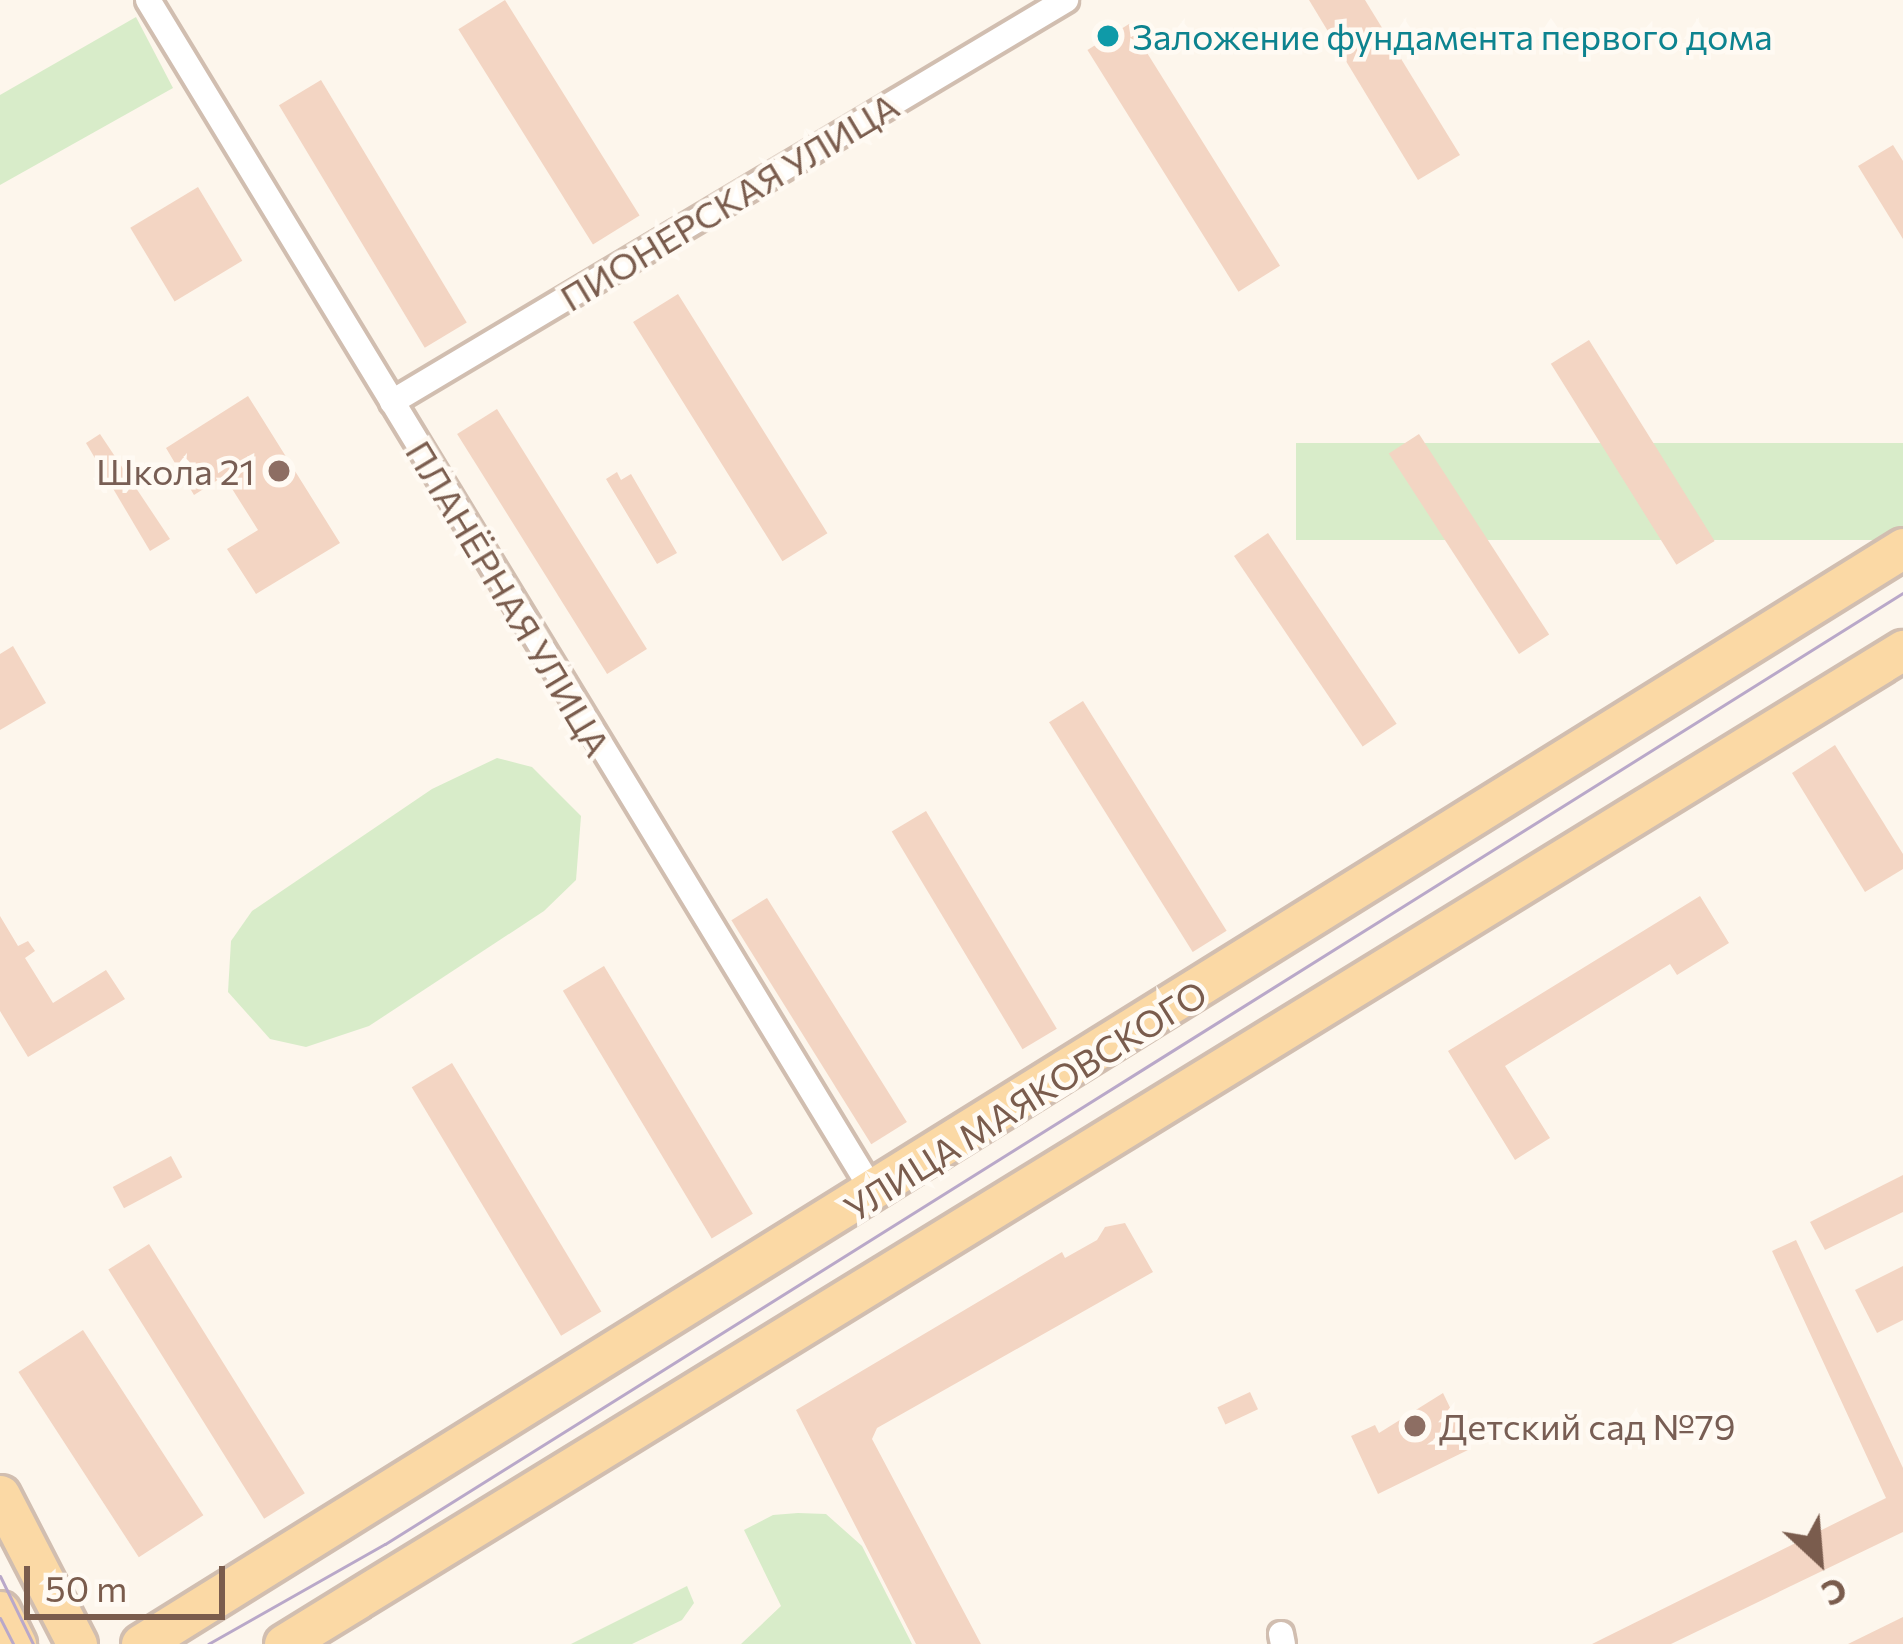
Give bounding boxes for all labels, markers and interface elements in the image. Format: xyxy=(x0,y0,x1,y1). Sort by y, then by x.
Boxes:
place label: Заложение фундамента первого дома xyxy=(1132,14,1773,58)
marker: Заложение фундамента первого дома xyxy=(1095,23,1121,49)
street label: ПИОНЕРСКАЯ УЛИЦА xyxy=(552,83,906,319)
street label: ПЛАНЁРНАЯ УЛИЦА xyxy=(398,433,620,763)
place label: Школа 21 xyxy=(96,449,255,493)
marker: Школа 21 xyxy=(266,458,292,484)
street label: УЛИЦА МАЯКОВСКОГО xyxy=(836,971,1214,1229)
place label: Детский сад №79 xyxy=(1439,1404,1736,1448)
marker: Детский сад №79 xyxy=(1402,1413,1428,1439)
north arrow xyxy=(1759,1500,1879,1620)
scale bar xyxy=(30,1542,231,1616)
text: 50 m xyxy=(45,1565,127,1609)
text: С xyxy=(1816,1569,1854,1616)

